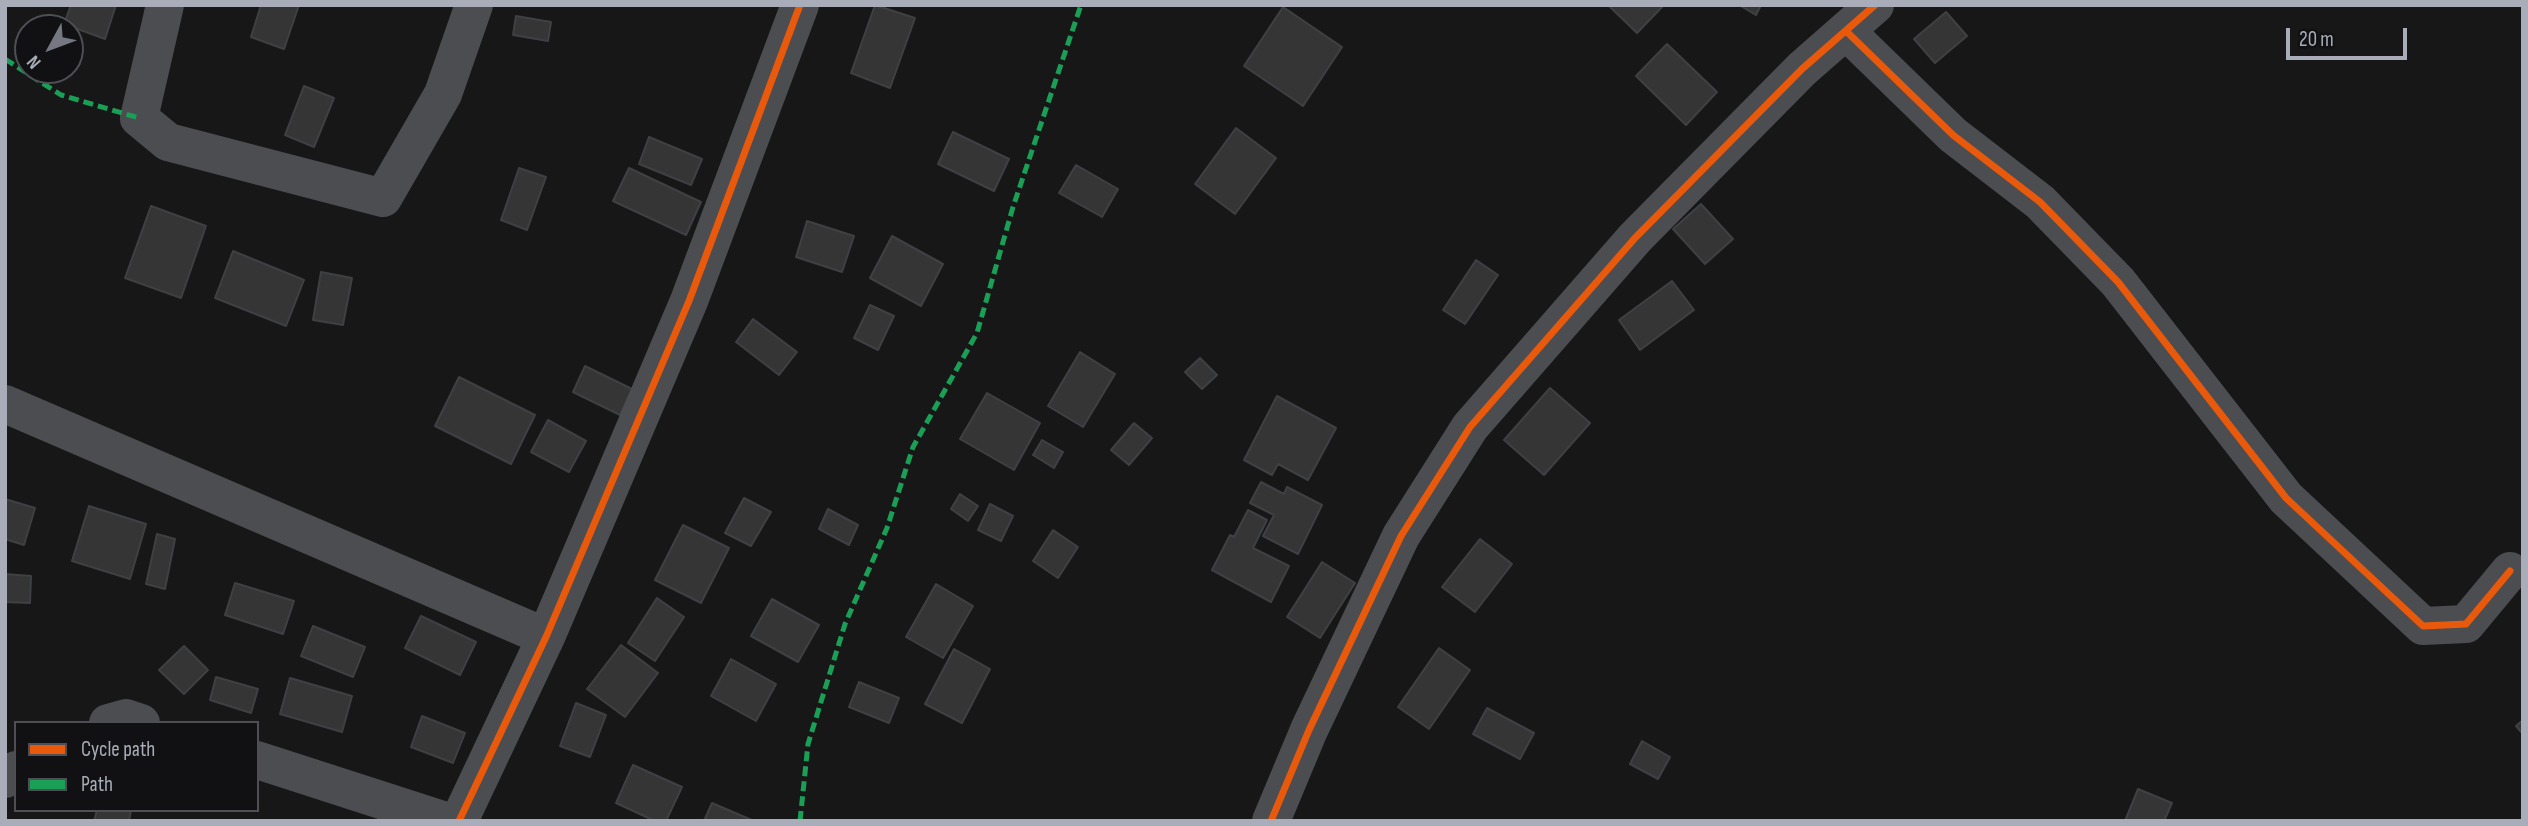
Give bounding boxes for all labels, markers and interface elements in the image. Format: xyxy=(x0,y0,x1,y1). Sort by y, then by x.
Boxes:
north arrow xyxy=(14,14,84,84)
scale bar xyxy=(2290,14,2411,58)
text: 20 m xyxy=(2299,27,2334,52)
text: N xyxy=(22,50,46,73)
legend xyxy=(14,721,259,812)
text: Cycle path xyxy=(81,737,155,762)
text: Path xyxy=(81,772,113,797)

